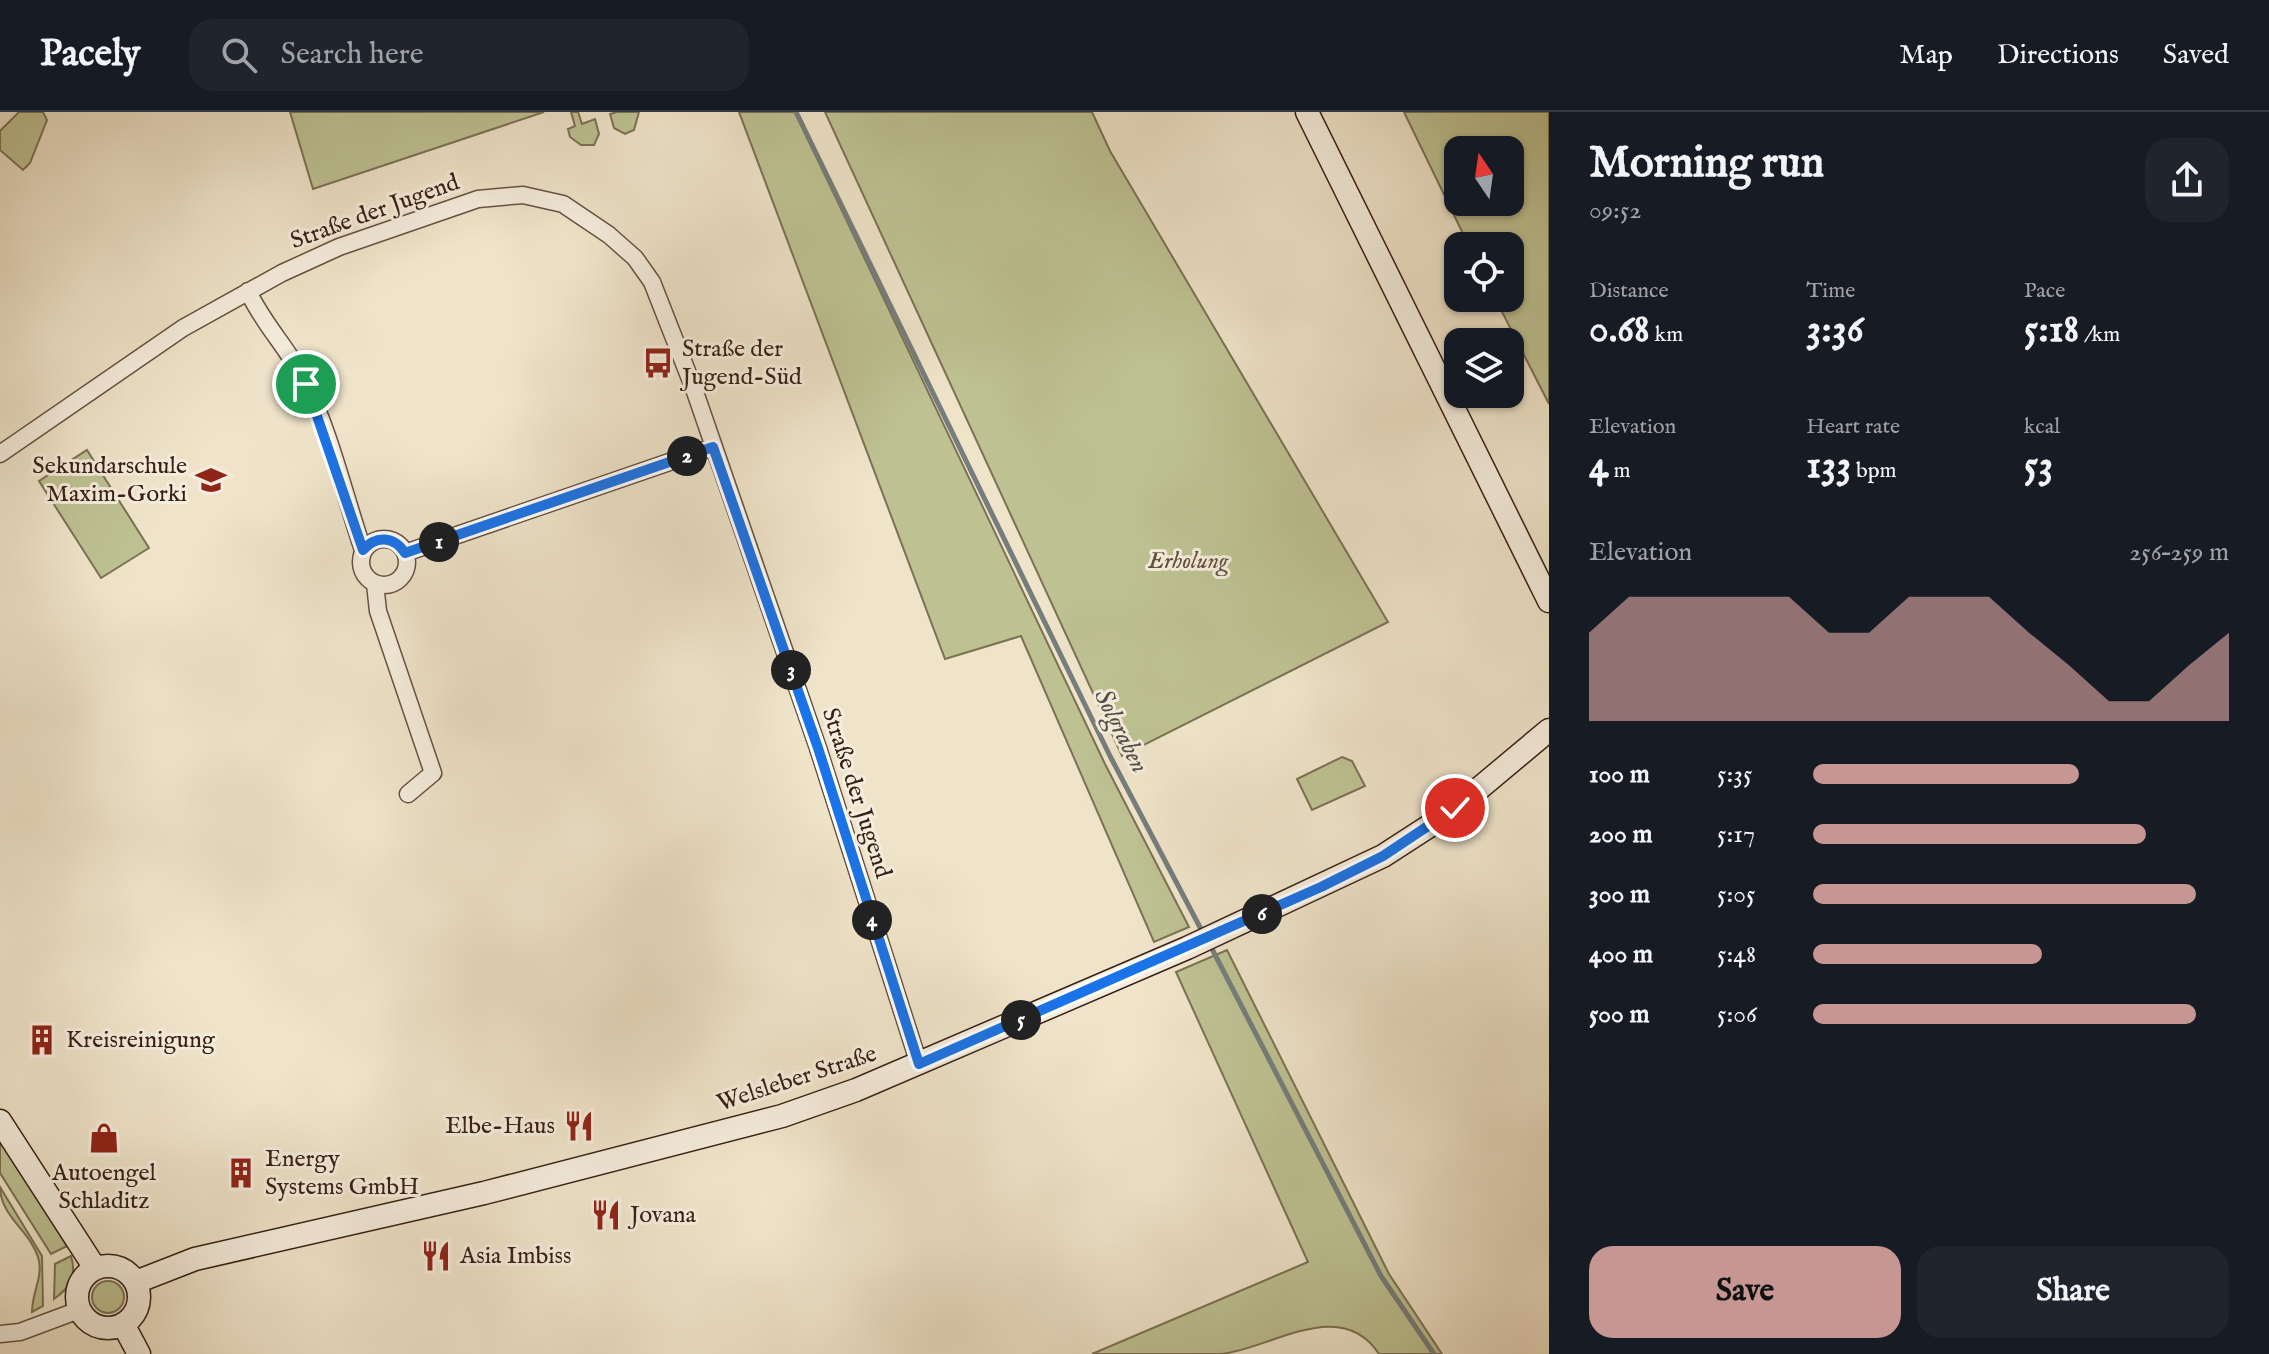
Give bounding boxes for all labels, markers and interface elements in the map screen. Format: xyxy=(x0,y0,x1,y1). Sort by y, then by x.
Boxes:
search box xyxy=(189,19,749,91)
text: Pacely xyxy=(40,31,141,79)
icon: search xyxy=(217,33,261,77)
text: Search here xyxy=(281,36,424,74)
text: Map xyxy=(1899,38,1953,73)
text: Directions xyxy=(1997,38,2119,73)
text: Saved xyxy=(2163,38,2229,73)
north arrow xyxy=(1444,136,1524,216)
map controls xyxy=(1444,136,1524,408)
text: Morning run xyxy=(1589,136,1824,192)
button: share xyxy=(2145,138,2229,222)
street label: Straße der Jugend xyxy=(286,167,464,257)
text: 09:52 xyxy=(1589,194,1642,227)
button: locate xyxy=(1444,232,1524,312)
text: Distance xyxy=(1589,277,1669,305)
text: Time xyxy=(1806,277,1855,305)
text: Pace xyxy=(2024,277,2065,305)
text: 0.68 xyxy=(1589,305,1650,356)
text: 3:36 xyxy=(1806,305,1864,356)
text: 5:18 xyxy=(2024,305,2079,356)
text: km xyxy=(1650,321,1683,349)
text: /km xyxy=(2079,321,2120,349)
button: layers xyxy=(1444,328,1524,408)
place label: Straße der Jugend-Süd xyxy=(679,334,802,393)
bus stop icon: Straße der Jugend-Süd xyxy=(641,346,675,380)
pin xyxy=(272,350,340,418)
icon: arrive xyxy=(284,362,328,406)
text: Elevation xyxy=(1589,413,1676,441)
text: Heart rate xyxy=(1806,413,1900,441)
text: kcal xyxy=(2024,413,2060,441)
pin: 2 xyxy=(667,436,707,476)
text: 4 xyxy=(1589,441,1609,492)
text: 133 xyxy=(1806,441,1851,492)
text: 53 xyxy=(2024,441,2053,492)
text: 2 xyxy=(682,442,692,470)
place label: Sekundarschule Maxim-Gorki xyxy=(32,451,187,510)
text: m xyxy=(1609,457,1630,485)
text: bpm xyxy=(1851,457,1897,485)
school or university icon: Sekundarschule Maxim-Gorki xyxy=(194,463,228,497)
pin: 1 xyxy=(419,522,459,562)
text: 1 xyxy=(435,528,443,556)
text: Elevation xyxy=(1589,536,1692,569)
text: 256–259 m xyxy=(2129,536,2229,569)
park label: Erholung xyxy=(1147,546,1229,577)
pin: 3 xyxy=(771,650,811,690)
text: 3 xyxy=(787,656,795,684)
water label: Solgraben xyxy=(1085,683,1156,779)
street label: Straße der Jugend xyxy=(814,704,898,882)
text: 100 m xyxy=(1589,758,1650,791)
text: 5:35 xyxy=(1717,758,1752,791)
pin xyxy=(1421,774,1489,842)
icon: check xyxy=(1433,786,1477,830)
text: 200 m xyxy=(1589,818,1653,851)
text: 5:17 xyxy=(1717,818,1755,851)
text: 300 m xyxy=(1589,878,1650,911)
text: 5:05 xyxy=(1717,878,1755,911)
pin: 6 xyxy=(1242,894,1282,934)
pin: 4 xyxy=(852,900,892,940)
text: 6 xyxy=(1257,900,1267,928)
text: 4 xyxy=(867,906,877,934)
text: 400 m xyxy=(1589,938,1653,971)
text: 5:48 xyxy=(1717,938,1756,971)
text: 500 m xyxy=(1589,998,1650,1031)
text: 5:06 xyxy=(1717,998,1757,1031)
pin: 5 xyxy=(1001,1000,1041,1040)
text: 5 xyxy=(1017,1006,1025,1034)
building icon: Kreisreinigung xyxy=(25,1023,59,1057)
place label: Kreisreinigung xyxy=(66,1025,216,1056)
street label: Welsleber Straße xyxy=(713,1039,881,1119)
restaurant icon: Elbe-Haus xyxy=(562,1109,596,1143)
place label: Elbe-Haus xyxy=(445,1111,555,1142)
shop icon: Autoengel Schladitz xyxy=(87,1121,121,1155)
place label: Energy Systems GmbH xyxy=(265,1144,419,1203)
building icon: Energy Systems GmbH xyxy=(224,1156,258,1190)
place label: Autoengel Schladitz xyxy=(51,1158,157,1217)
restaurant icon: Jovana xyxy=(589,1198,623,1232)
place label: Jovana xyxy=(627,1200,697,1231)
restaurant icon: Asia Imbiss xyxy=(419,1239,453,1273)
place label: Asia Imbiss xyxy=(459,1241,572,1272)
button: Save xyxy=(1589,1246,1901,1338)
button: Share xyxy=(1917,1246,2229,1338)

